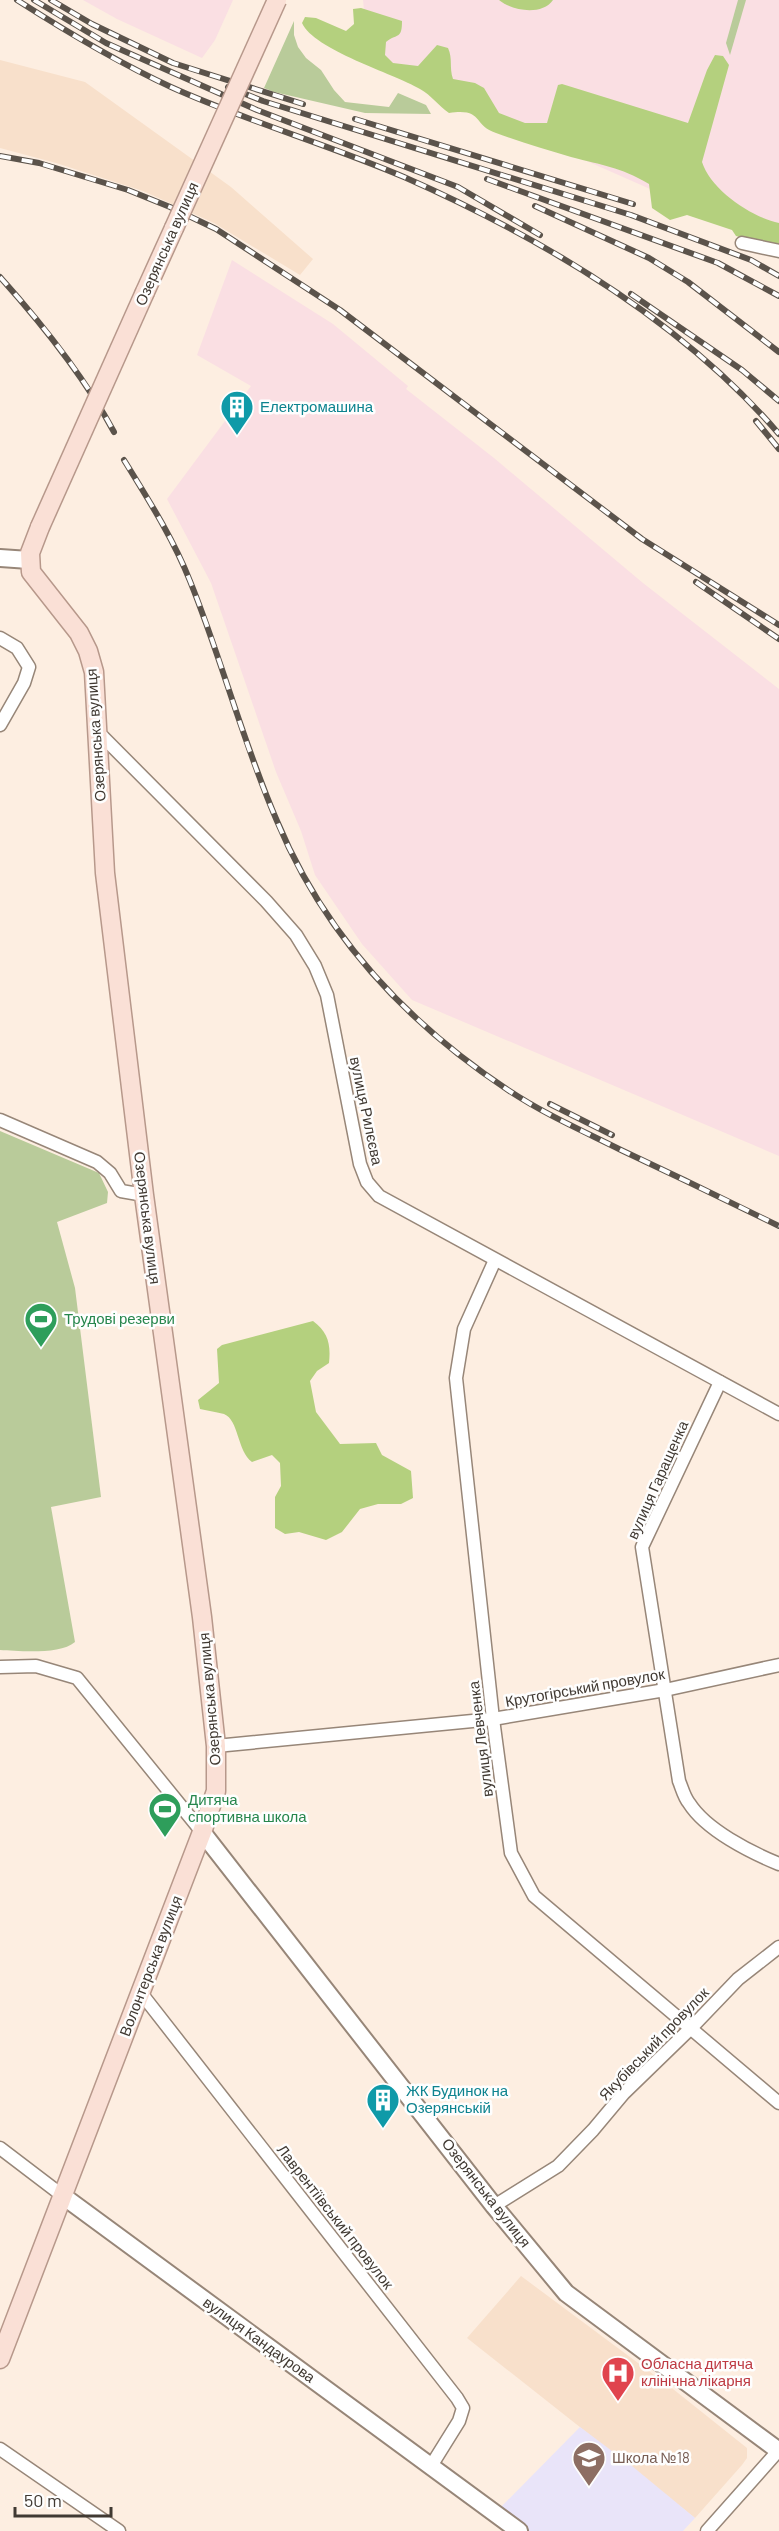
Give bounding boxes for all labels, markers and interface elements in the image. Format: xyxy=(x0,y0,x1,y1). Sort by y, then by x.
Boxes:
street label: Озерянська вулиця xyxy=(131,179,201,308)
building icon: Електромашина xyxy=(219,389,255,436)
place label: Електромашина xyxy=(260,397,374,415)
street label: Озерянська вулиця xyxy=(81,668,109,802)
street label: вулиця Рилєєва xyxy=(347,1055,387,1167)
street label: Озерянська вулиця xyxy=(131,1151,165,1285)
sports icon: Трудові резерви xyxy=(23,1301,59,1348)
place label: Трудові резерви xyxy=(64,1309,175,1327)
street label: вулиця Гаращенка xyxy=(623,1417,692,1542)
street label: Озерянська вулиця xyxy=(194,1632,224,1766)
street label: Крутогірський провулок xyxy=(504,1664,666,1710)
street label: вулиця Левченка xyxy=(464,1679,496,1798)
place label: Дитяча спортивна школа xyxy=(188,1790,307,1825)
sports icon: Дитяча спортивна школа xyxy=(147,1791,183,1838)
street label: Волонтерська вулиця xyxy=(115,1893,185,2038)
street label: Якубівський провулок xyxy=(595,1983,712,2104)
place label: ЖК Будинок на Озерянській xyxy=(406,2081,509,2116)
building icon: ЖК Будинок на Озерянській xyxy=(365,2082,401,2129)
street label: Озерянська вулиця xyxy=(439,2134,535,2251)
street label: Лаврентіївський провулок xyxy=(274,2141,398,2293)
street label: вулиця Кандаурова xyxy=(200,2292,320,2386)
place label: Обласна дитяча клінічна лікарня xyxy=(641,2354,754,2389)
hospital icon: Обласна дитяча клінічна лікарня xyxy=(600,2355,636,2402)
school or university icon: Школа №18 xyxy=(571,2440,607,2487)
place label: Школа №18 xyxy=(612,2448,690,2466)
scale bar xyxy=(15,2480,111,2518)
text: 50 m xyxy=(24,2489,62,2511)

